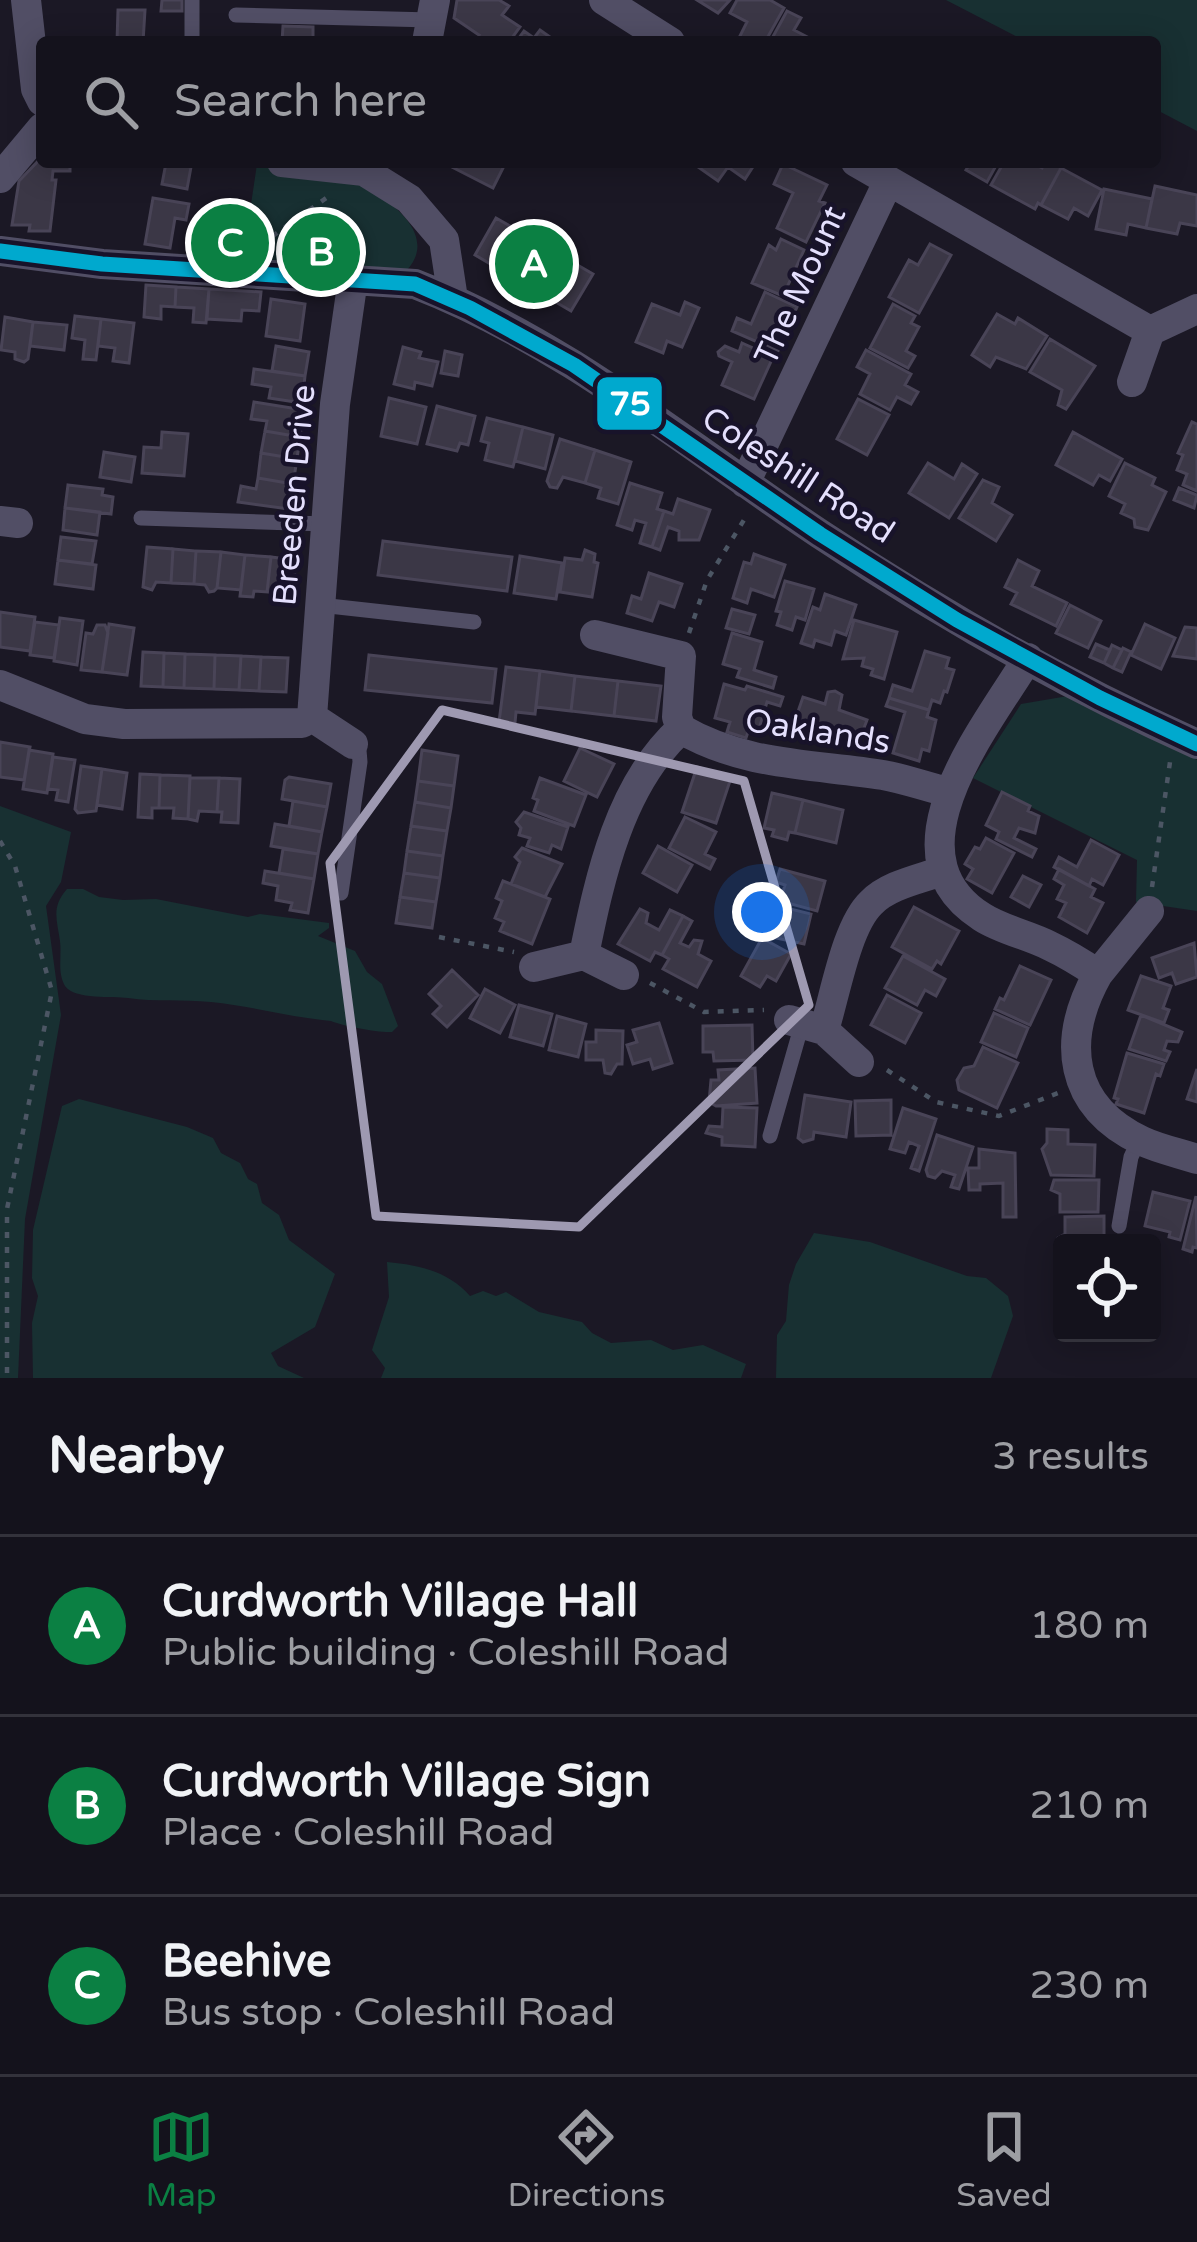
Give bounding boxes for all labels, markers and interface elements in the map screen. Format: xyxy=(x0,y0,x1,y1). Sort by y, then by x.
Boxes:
search box xyxy=(36,36,1161,168)
icon: search xyxy=(78,69,144,135)
text: Search here xyxy=(174,75,427,129)
pin: C xyxy=(191,198,269,288)
street label: The Mount xyxy=(747,200,854,371)
pin: B xyxy=(282,207,360,297)
pin: A xyxy=(495,219,573,309)
line badge: 75 xyxy=(595,375,664,432)
street label: Breeden Drive xyxy=(265,383,324,607)
text: 75 xyxy=(609,385,651,424)
street label: Coleshill Road xyxy=(695,399,902,552)
street label: Oaklands xyxy=(742,701,893,762)
your location xyxy=(732,882,792,942)
map controls xyxy=(1053,1234,1161,1342)
button: locate xyxy=(1053,1234,1161,1342)
text: Nearby xyxy=(48,1425,225,1487)
text: 3 results xyxy=(992,1433,1149,1480)
text: Curdworth Village Hall xyxy=(162,1575,638,1629)
text: A xyxy=(72,1602,102,1649)
text: 180 m xyxy=(1030,1602,1149,1649)
text: Public building · Coleshill Road xyxy=(162,1629,729,1676)
text: Curdworth Village Sign xyxy=(162,1755,651,1809)
text: B xyxy=(73,1782,101,1829)
text: 210 m xyxy=(1030,1782,1149,1829)
text: Place · Coleshill Road xyxy=(162,1809,554,1856)
text: Beehive xyxy=(162,1935,332,1989)
text: C xyxy=(73,1962,101,2009)
text: 230 m xyxy=(1030,1962,1149,2009)
text: Bus stop · Coleshill Road xyxy=(162,1989,615,2036)
tab: Map xyxy=(145,2104,217,2215)
tab: Directions xyxy=(507,2104,665,2215)
tab: Saved xyxy=(956,2104,1052,2215)

